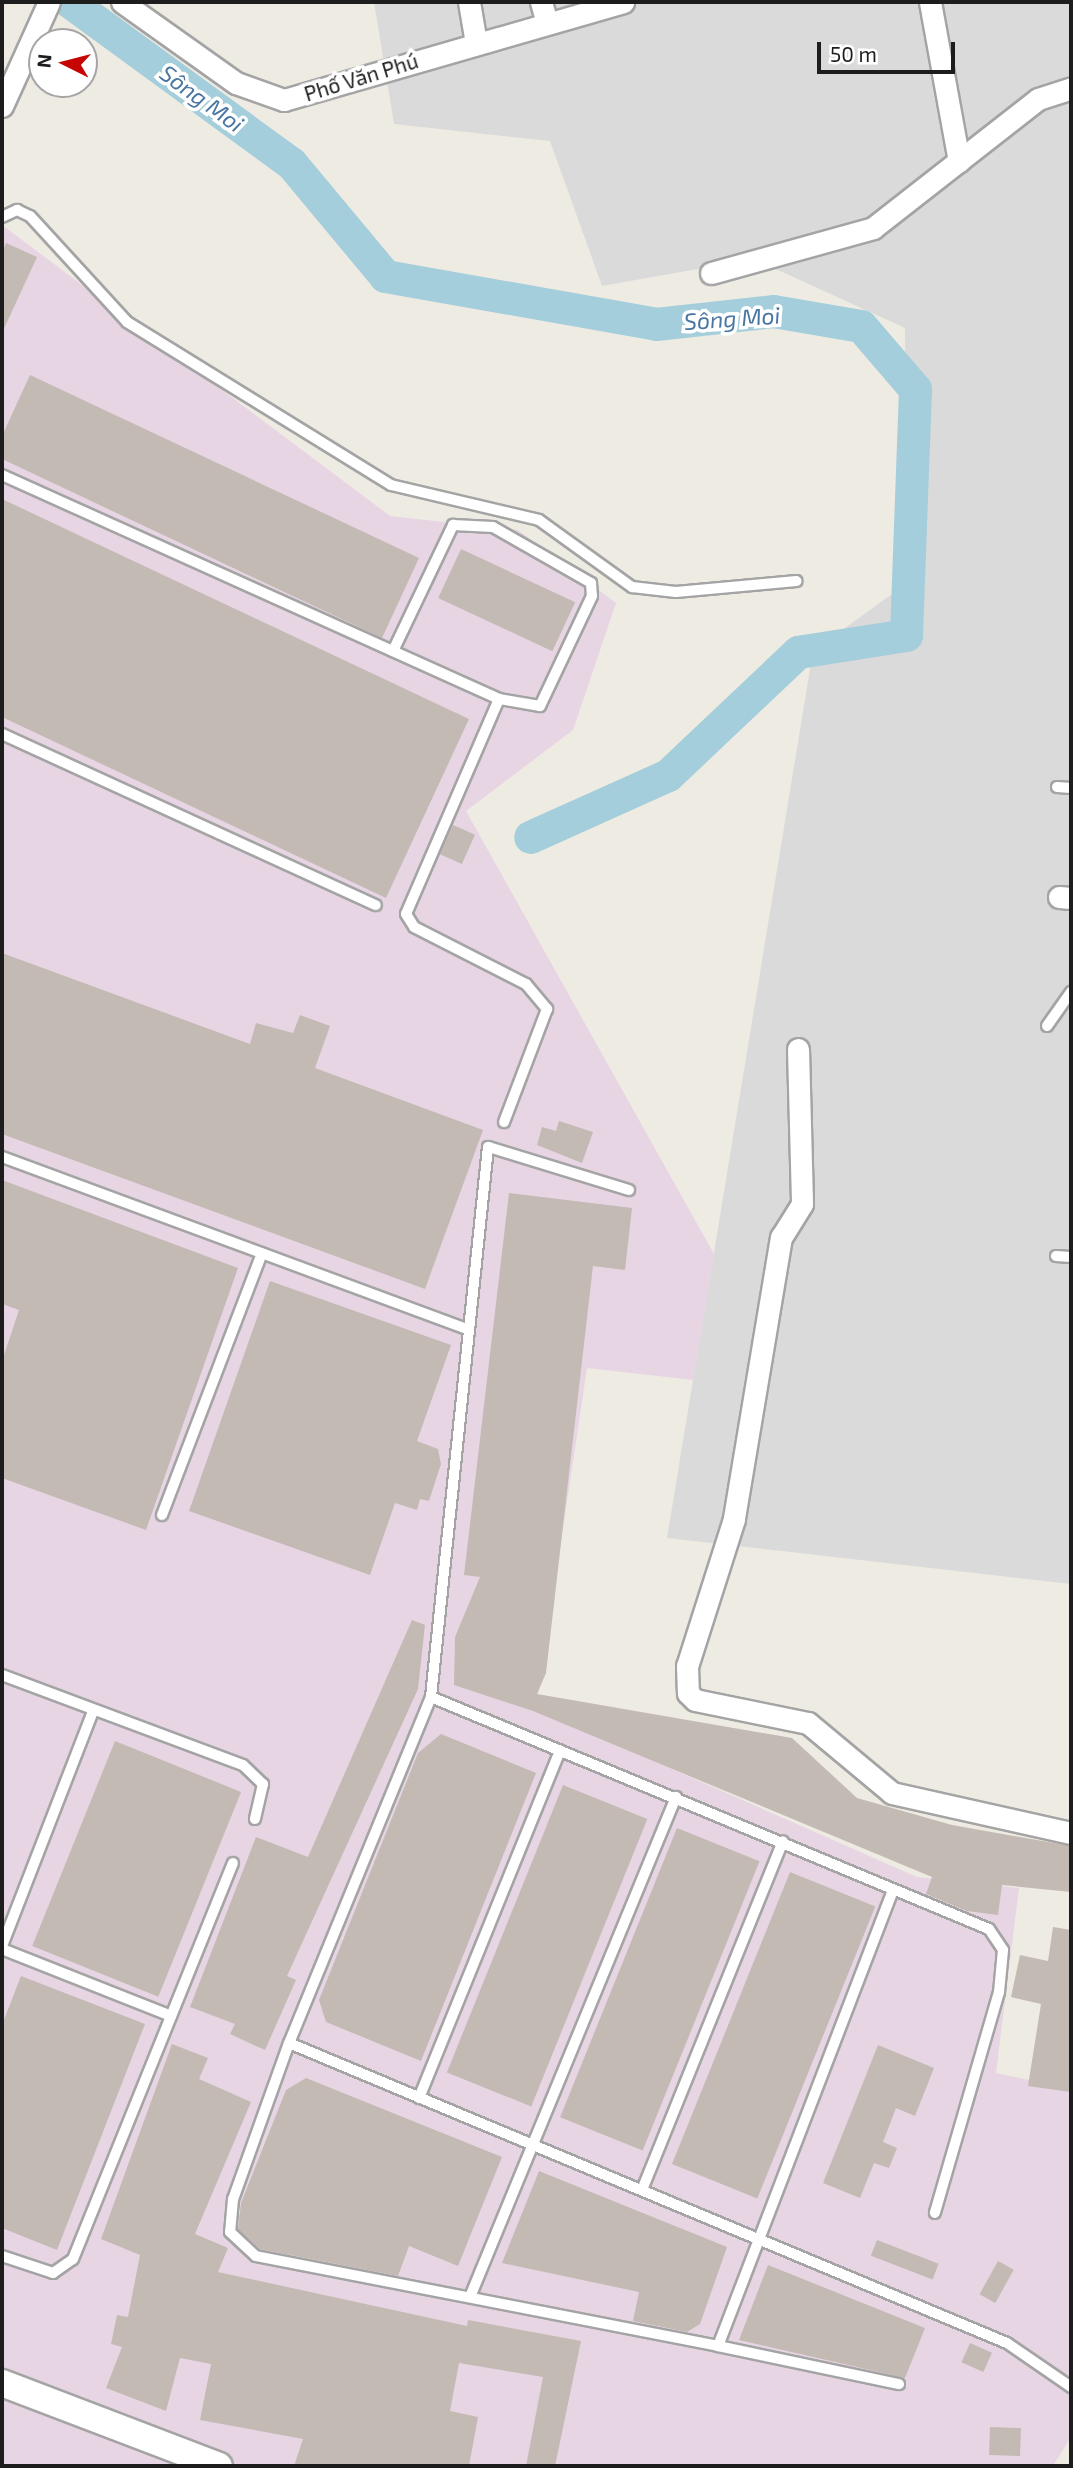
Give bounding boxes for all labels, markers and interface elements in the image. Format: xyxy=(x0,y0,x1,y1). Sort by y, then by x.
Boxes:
north arrow xyxy=(28,28,98,98)
scale bar xyxy=(821,28,959,72)
text: 50 m xyxy=(830,41,877,66)
street label: Phố Văn Phú xyxy=(301,48,421,106)
text: N xyxy=(31,53,56,69)
water label: Sông Moi xyxy=(155,59,249,137)
water label: Sông Moi xyxy=(683,301,781,335)

